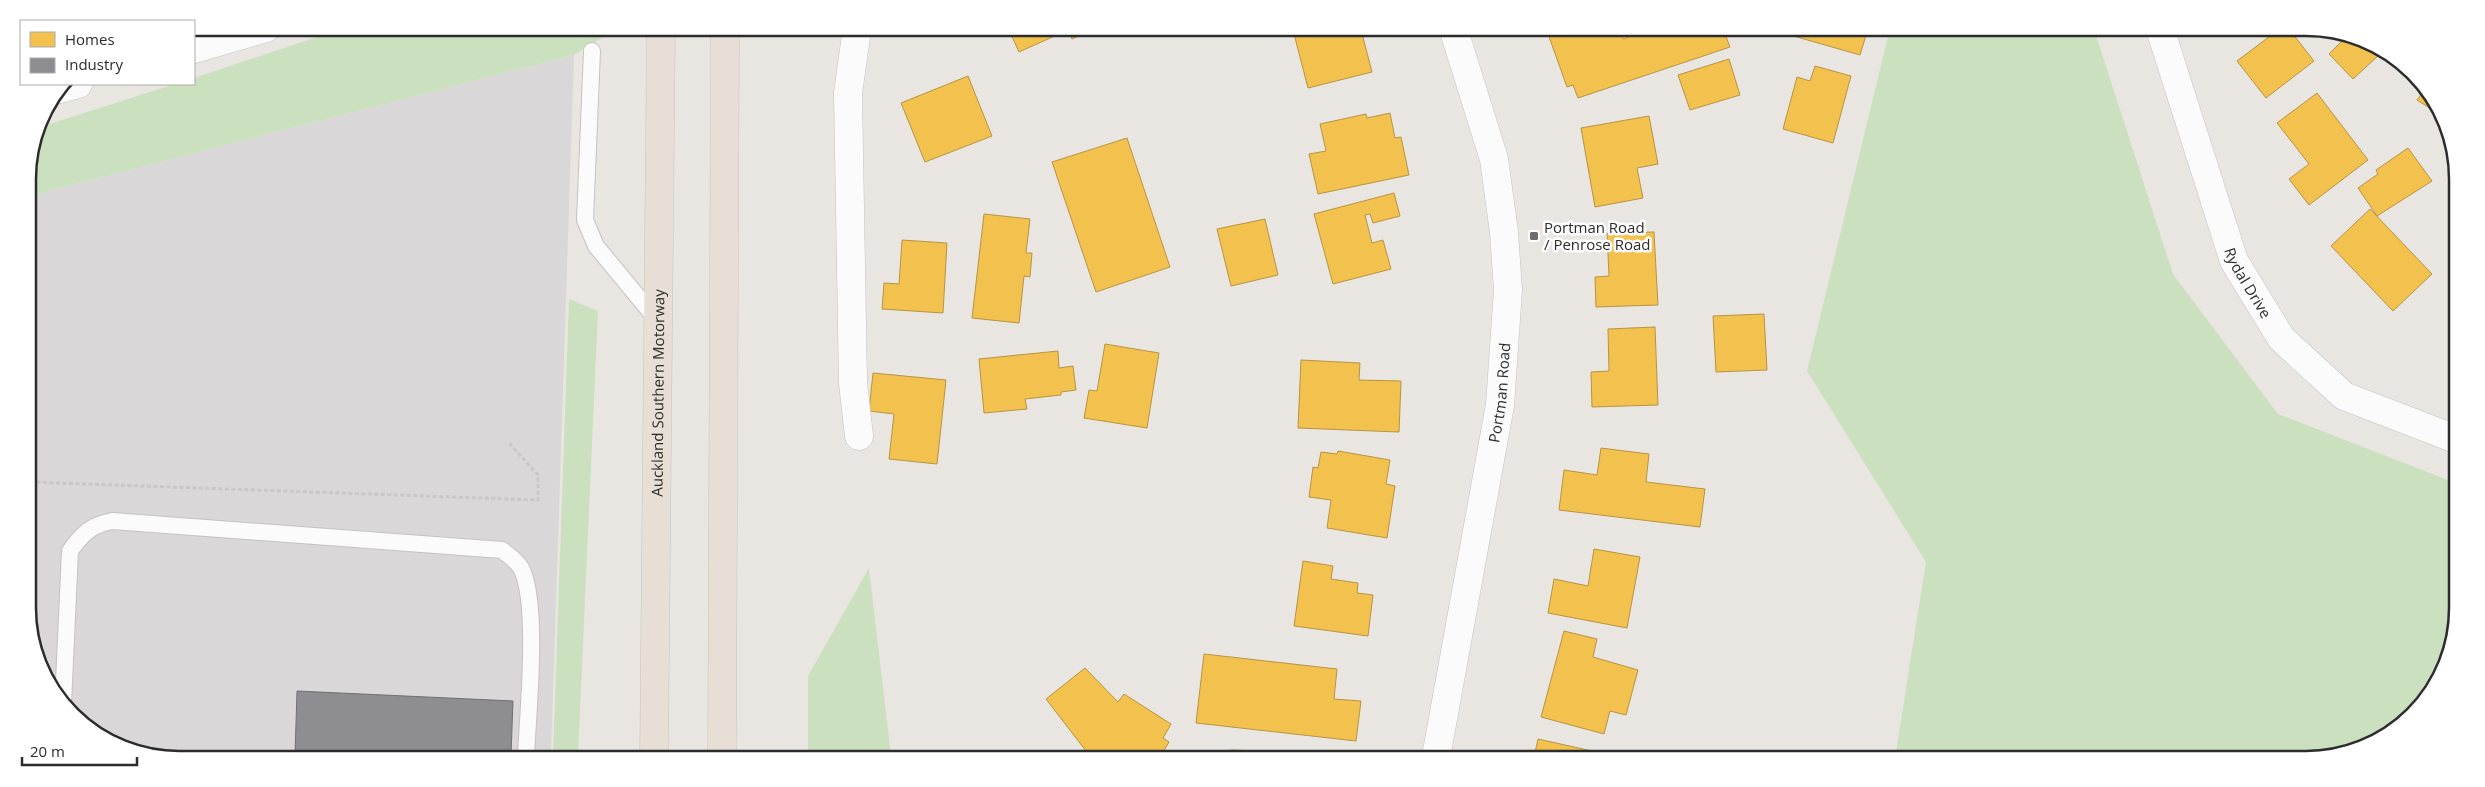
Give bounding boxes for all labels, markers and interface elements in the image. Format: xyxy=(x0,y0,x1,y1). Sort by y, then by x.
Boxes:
legend xyxy=(20,20,195,85)
text: Homes xyxy=(65,29,115,49)
text: Industry xyxy=(65,54,123,74)
place label: Portman Road / Penrose Road xyxy=(1544,217,1650,254)
marker: Portman Road / Penrose Road xyxy=(1528,230,1540,242)
street label: Rydal Drive xyxy=(2220,245,2276,322)
street label: Auckland Southern Motorway xyxy=(646,289,668,497)
street label: Portman Road xyxy=(1483,342,1514,444)
scale bar xyxy=(22,734,138,766)
text: 20 m xyxy=(30,741,65,761)

